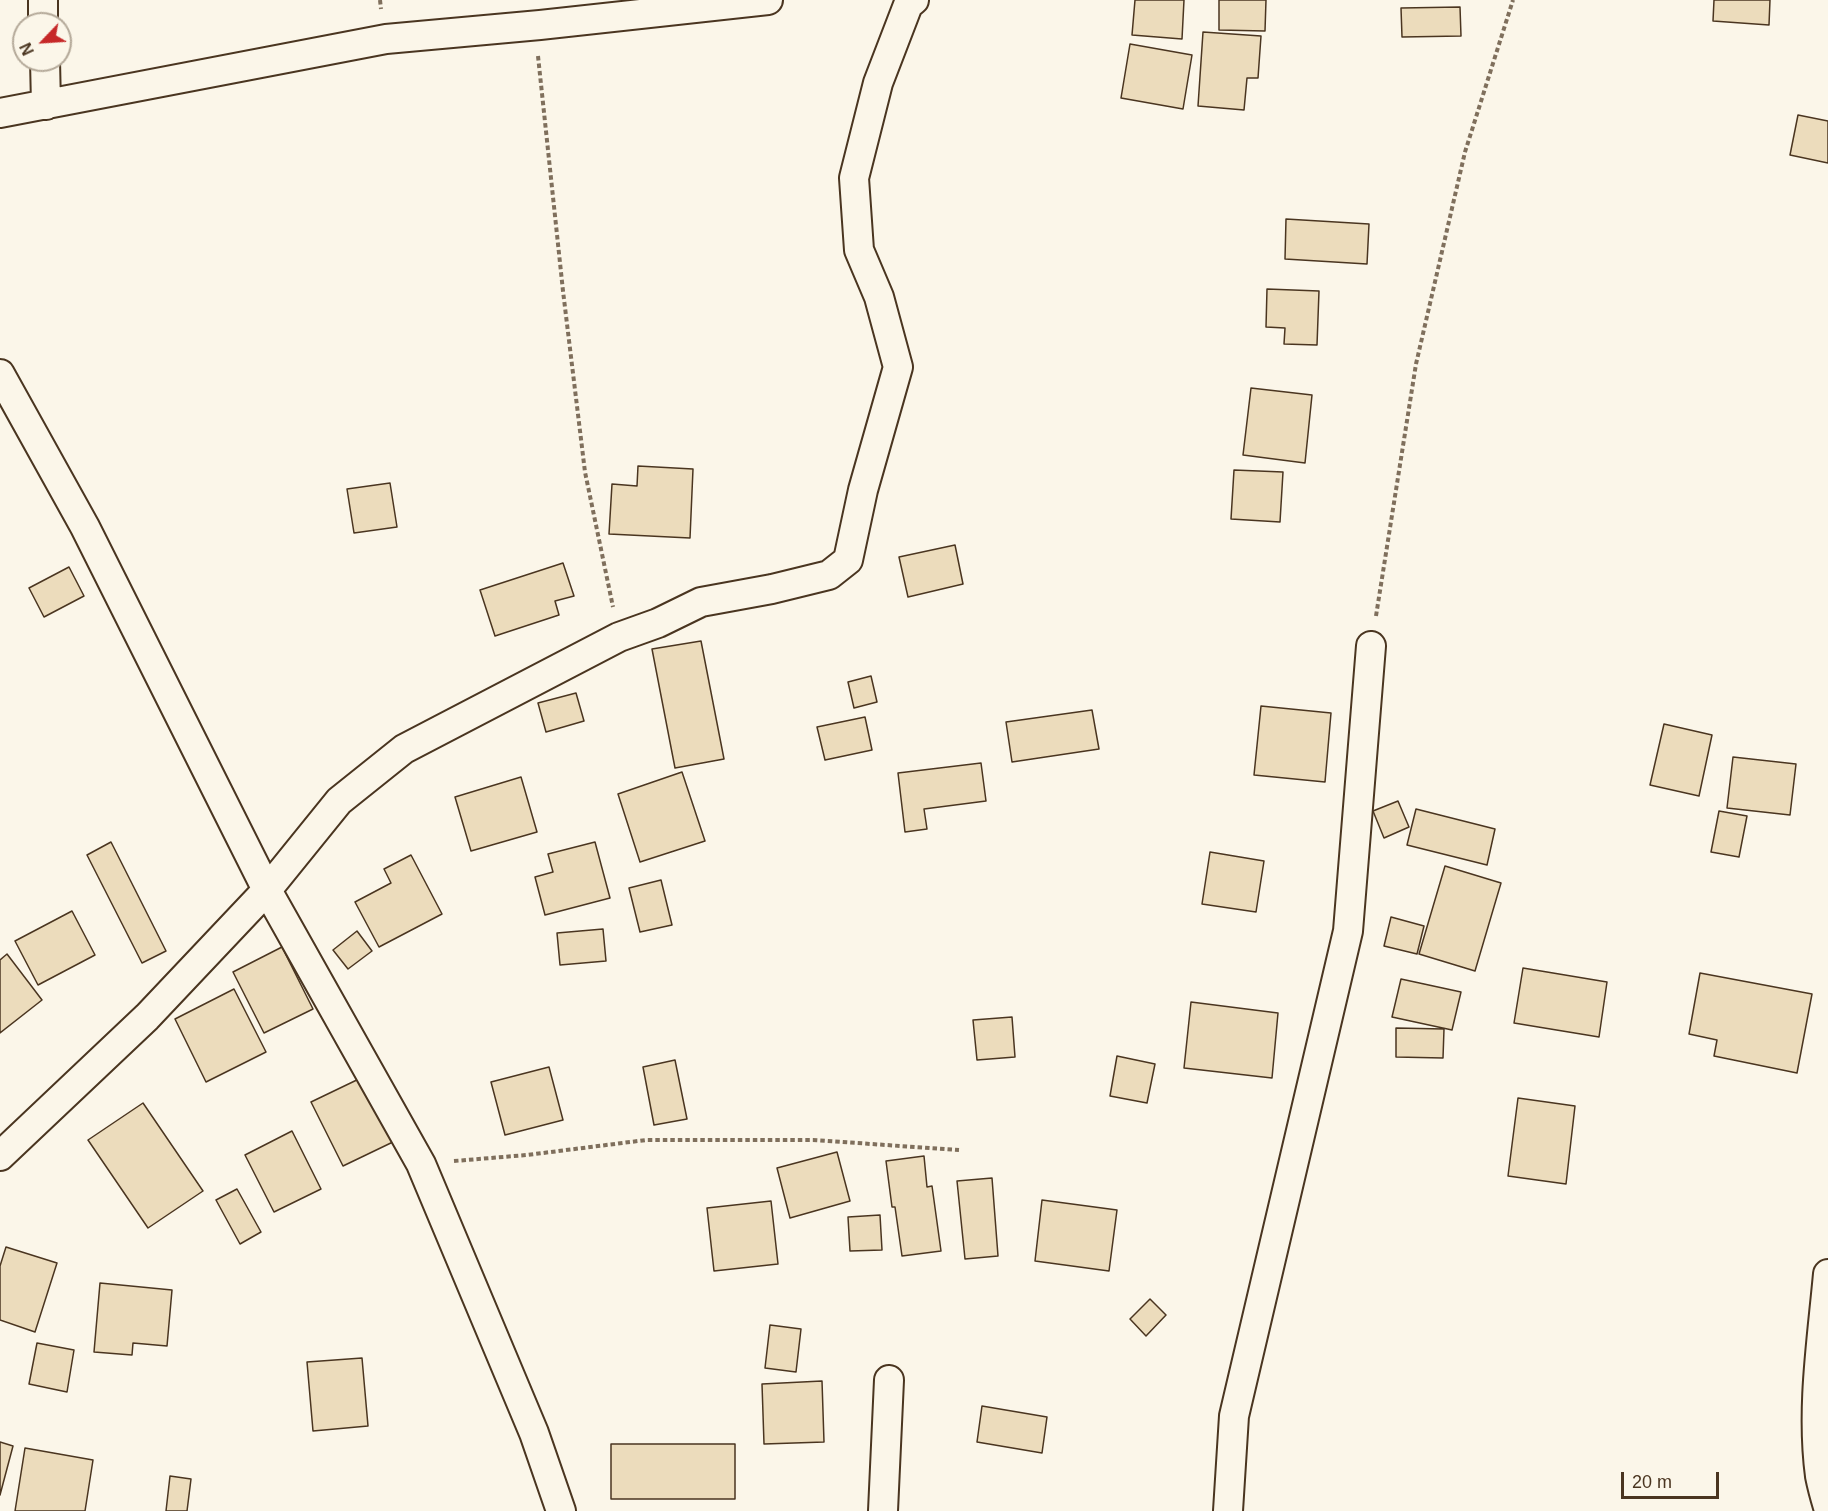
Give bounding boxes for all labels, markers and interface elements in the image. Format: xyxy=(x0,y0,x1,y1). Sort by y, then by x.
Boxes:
north arrow xyxy=(12,12,72,72)
text: N xyxy=(17,40,37,58)
scale bar xyxy=(1624,1460,1722,1498)
text: 20 m xyxy=(1632,1472,1672,1492)

